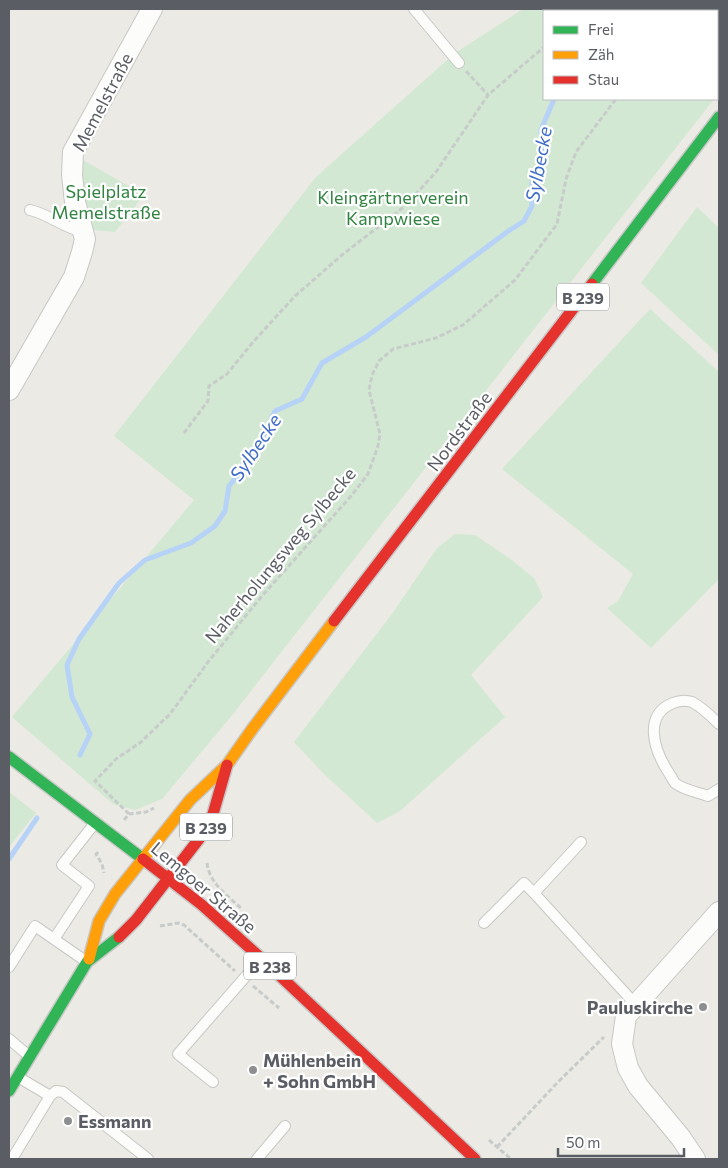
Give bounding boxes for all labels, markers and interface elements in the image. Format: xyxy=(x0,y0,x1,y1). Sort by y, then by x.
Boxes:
legend xyxy=(543,10,718,100)
text: Frei xyxy=(588,20,614,38)
text: Zäh xyxy=(588,45,614,63)
street label: Memelstraße xyxy=(67,49,137,155)
text: Stau xyxy=(588,70,619,88)
water label: Sylbecke xyxy=(520,125,556,203)
park label: Spielplatz Memelstraße xyxy=(52,180,160,223)
park label: Kleingärtnerverein Kampwiese xyxy=(317,186,469,229)
road number: B 239 xyxy=(557,284,609,310)
street label: Nordstraße xyxy=(422,387,496,475)
water label: Sylbecke xyxy=(224,409,286,485)
street label: Naherholungsweg Sylbecke xyxy=(200,463,360,647)
road number: B 239 xyxy=(180,814,232,840)
street label: Lemgoer Straße xyxy=(147,837,261,937)
road number: B 238 xyxy=(244,952,296,979)
place label: Pauluskirche xyxy=(587,996,693,1018)
marker: Pauluskirche xyxy=(697,1001,709,1013)
place label: Mühlenbein + Sohn GmbH xyxy=(263,1049,376,1092)
marker: Mühlenbein + Sohn GmbH xyxy=(247,1064,259,1076)
place label: Essmann xyxy=(78,1110,151,1132)
marker: Essmann xyxy=(62,1115,74,1127)
scale bar xyxy=(558,1126,684,1158)
text: 50 m xyxy=(566,1133,600,1151)

